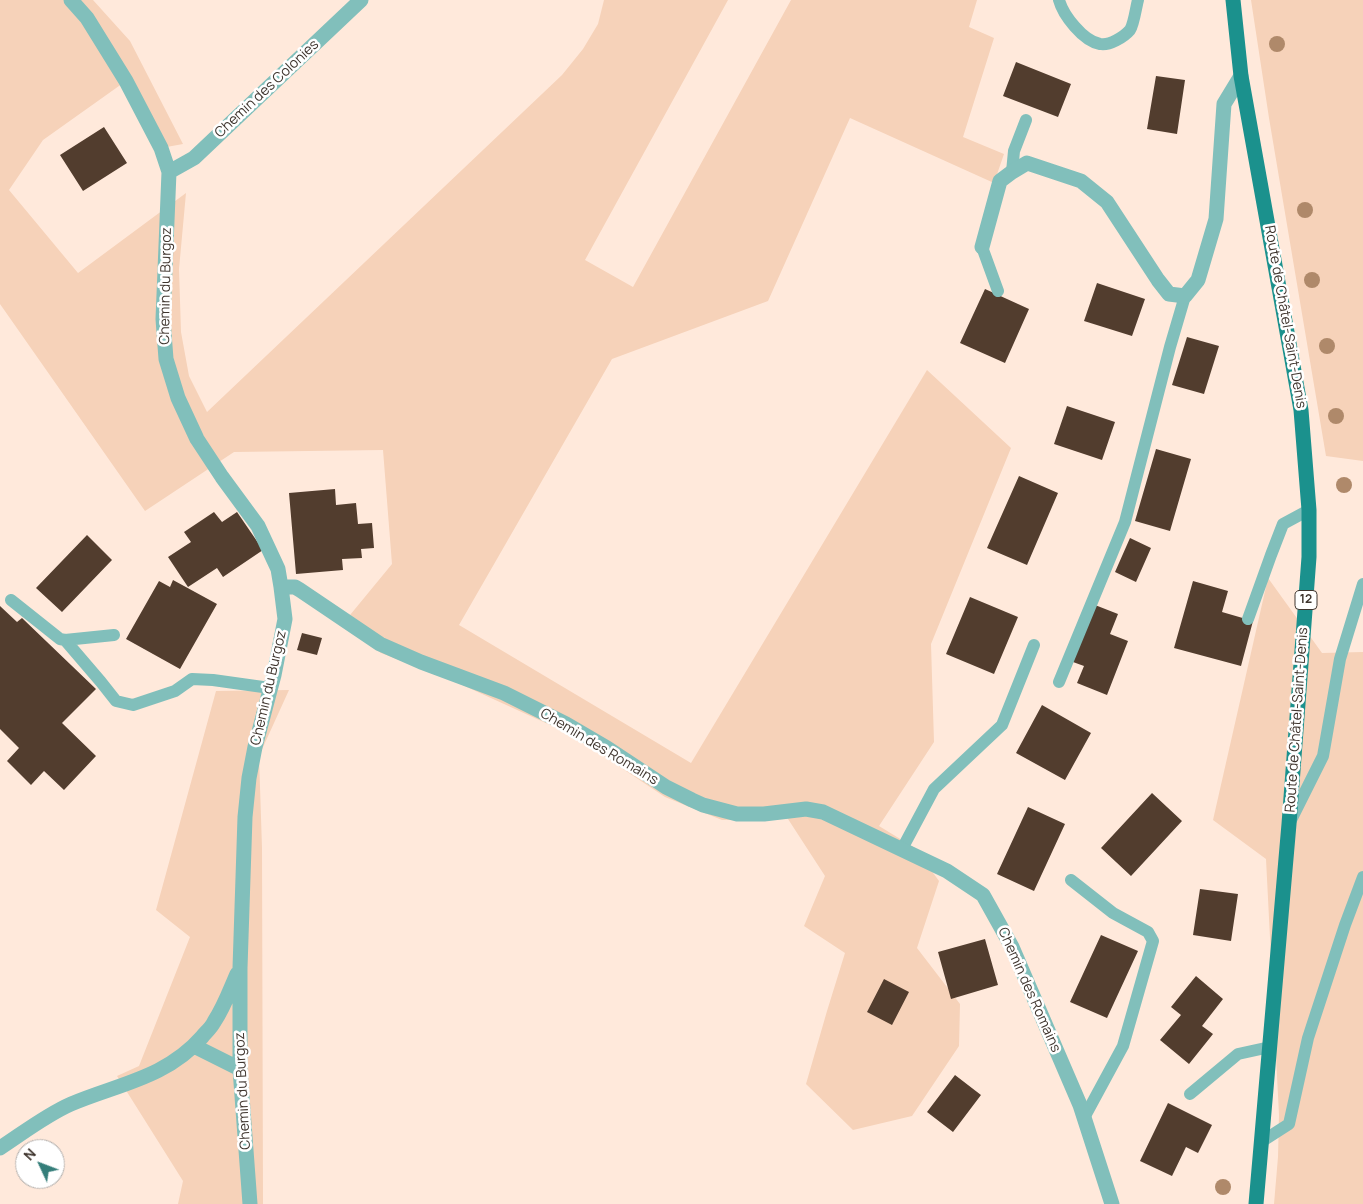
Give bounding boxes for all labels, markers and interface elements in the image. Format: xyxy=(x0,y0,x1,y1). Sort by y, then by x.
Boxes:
street label: Chemin des Colonies xyxy=(211,36,323,142)
street label: Route de Châtel-Saint-Denis xyxy=(1261,224,1309,410)
street label: Chemin du Burgoz xyxy=(157,227,175,345)
road number: 12 xyxy=(1295,590,1317,610)
street label: Route de Châtel-Saint-Denis xyxy=(1282,627,1312,813)
street label: Chemin du Burgoz xyxy=(248,629,290,747)
street label: Chemin des Romains xyxy=(537,705,661,789)
street label: Chemin des Romains xyxy=(994,925,1064,1055)
street label: Chemin du Burgoz xyxy=(232,1032,254,1150)
north arrow xyxy=(15,1139,65,1189)
text: N xyxy=(19,1144,40,1164)

